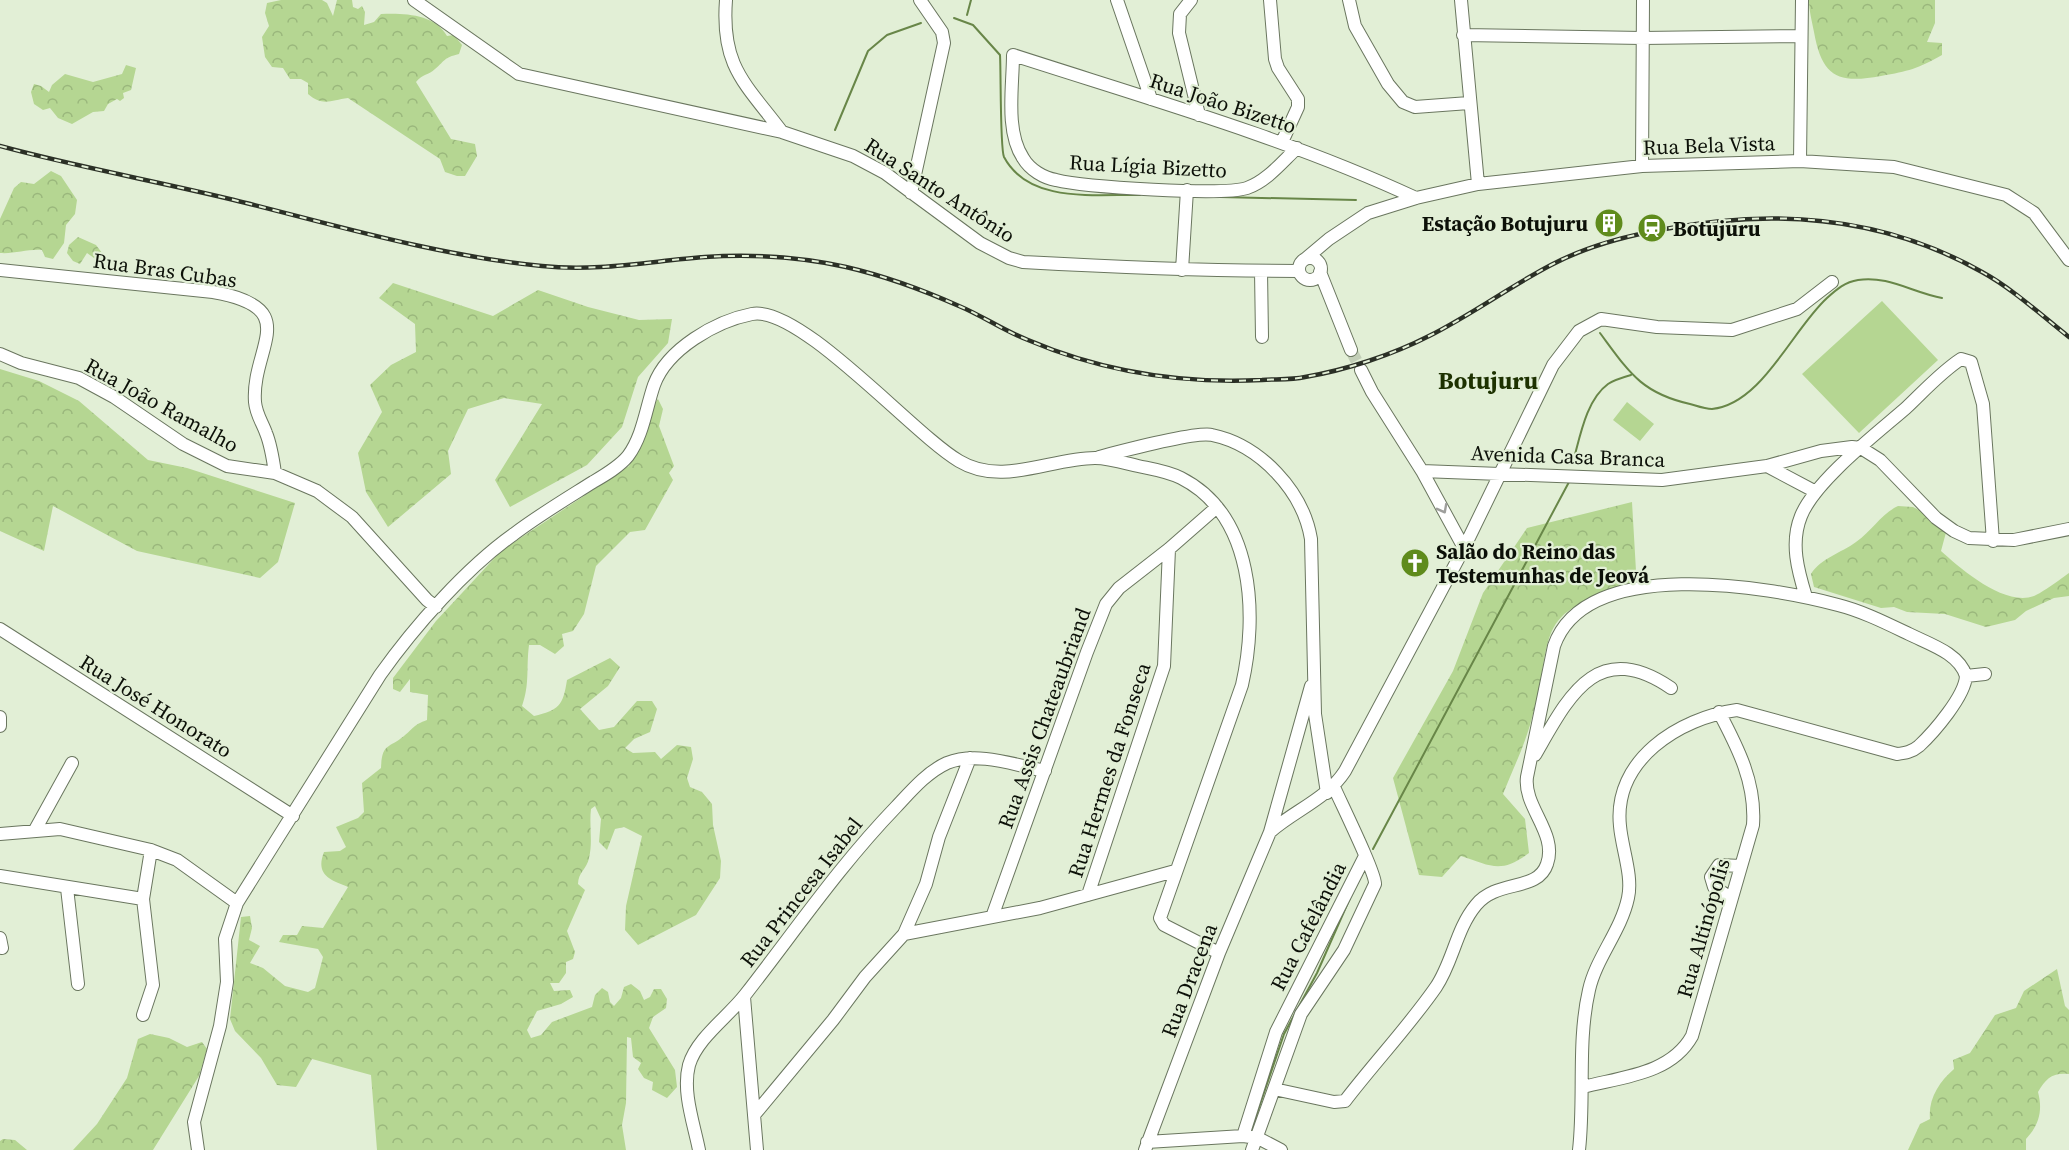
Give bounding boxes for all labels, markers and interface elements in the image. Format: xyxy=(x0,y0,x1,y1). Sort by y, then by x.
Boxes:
street label: Rua João Bizetto xyxy=(1146,66,1300,140)
street label: Rua Bela Vista xyxy=(1642,128,1776,162)
street label: Rua Santo Antônio xyxy=(859,130,1021,250)
street label: Rua Lígia Bizetto xyxy=(1068,147,1228,185)
building icon: Estação Botujuru xyxy=(1593,207,1625,239)
place label: Estação Botujuru xyxy=(1422,209,1588,238)
station icon: Botujuru xyxy=(1636,212,1668,244)
place label: Botujuru xyxy=(1673,214,1761,243)
street label: Rua Bras Cubas xyxy=(91,246,239,294)
street label: Rua João Ramalho xyxy=(80,351,244,459)
district label: Botujuru xyxy=(1438,364,1538,397)
street label: Avenida Casa Branca xyxy=(1470,438,1666,474)
one-way arrow xyxy=(1436,503,1447,513)
place label: Salão do Reino das Testemunhas de Jeová xyxy=(1436,537,1650,590)
church icon: Salão do Reino das Testemunhas de Jeová xyxy=(1399,547,1431,579)
street label: Rua Assis Chateaubriand xyxy=(991,603,1098,832)
street label: Rua José Honorato xyxy=(74,647,238,765)
street label: Rua Hermes da Fonseca xyxy=(1061,659,1158,881)
street label: Rua Princesa Isabel xyxy=(733,811,869,973)
street label: Rua Altinópolis xyxy=(1669,855,1737,1001)
street label: Rua Cafelândia xyxy=(1263,856,1353,995)
street label: Rua Dracena xyxy=(1154,919,1224,1041)

